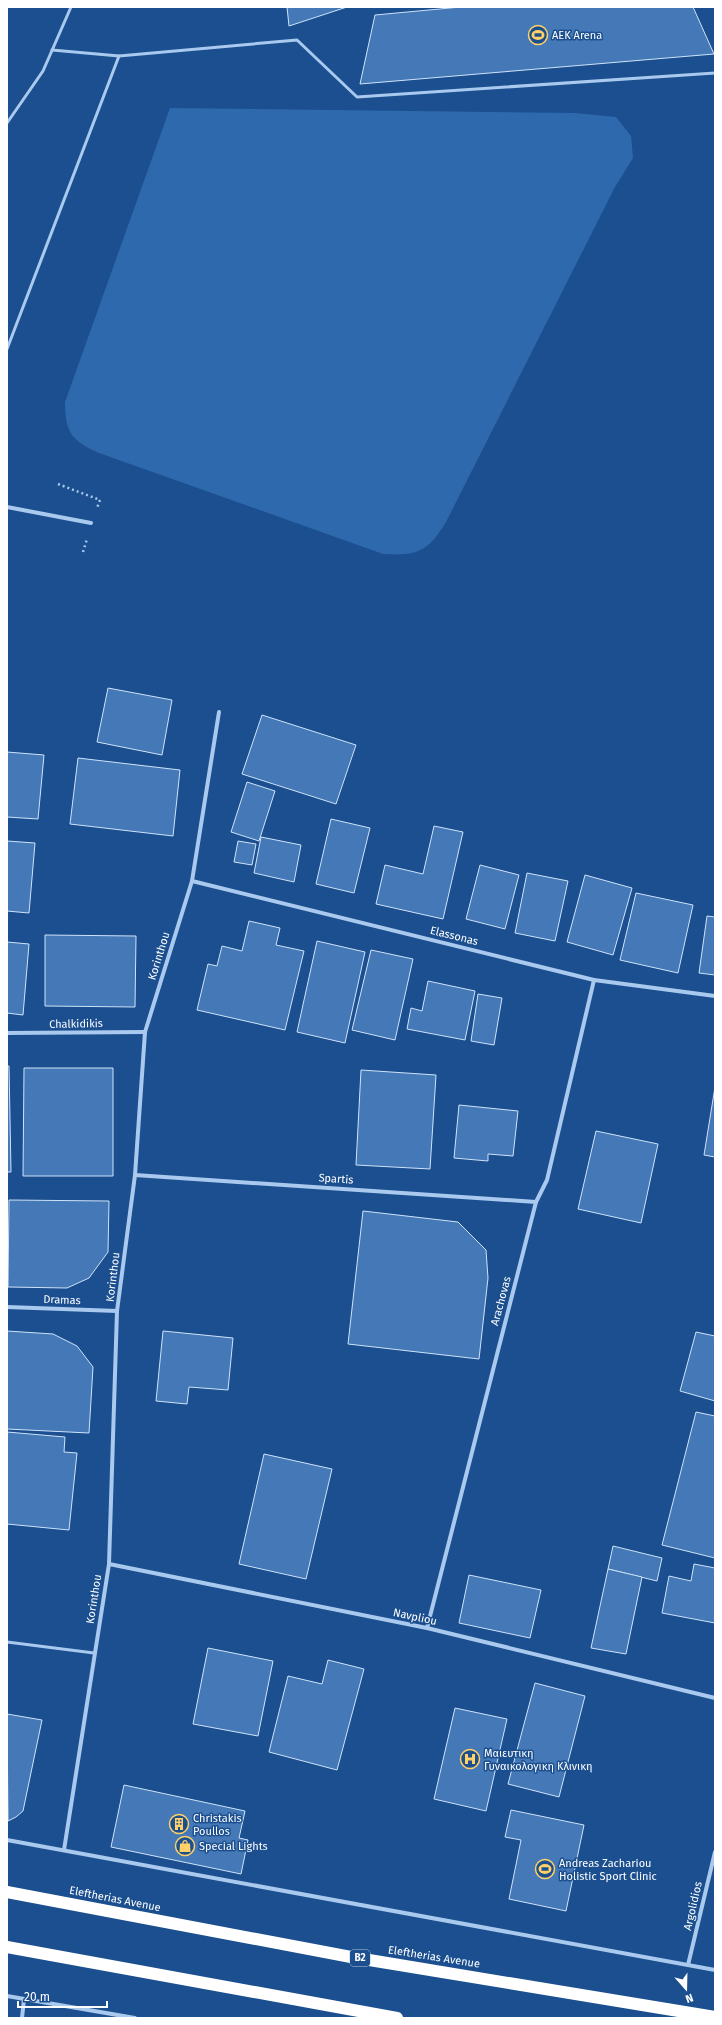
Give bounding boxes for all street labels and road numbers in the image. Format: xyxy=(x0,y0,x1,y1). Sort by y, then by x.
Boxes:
street label: Elassonas xyxy=(429,924,479,948)
street label: Korinthou xyxy=(146,930,172,982)
street label: Chalkidikis xyxy=(49,1017,103,1031)
street label: Spartis xyxy=(318,1171,354,1187)
street label: Korinthou xyxy=(104,1251,122,1303)
street label: Arachovas xyxy=(488,1275,514,1327)
street label: Dramas xyxy=(43,1293,81,1307)
street label: Korinthou xyxy=(84,1573,104,1625)
street label: Navpliou xyxy=(392,1606,438,1628)
street label: Argolidios xyxy=(681,1880,705,1932)
street label: Eleftherias Avenue xyxy=(68,1884,162,1914)
street label: Eleftherias Avenue xyxy=(387,1943,481,1971)
road number: B2 xyxy=(350,1950,370,1966)

